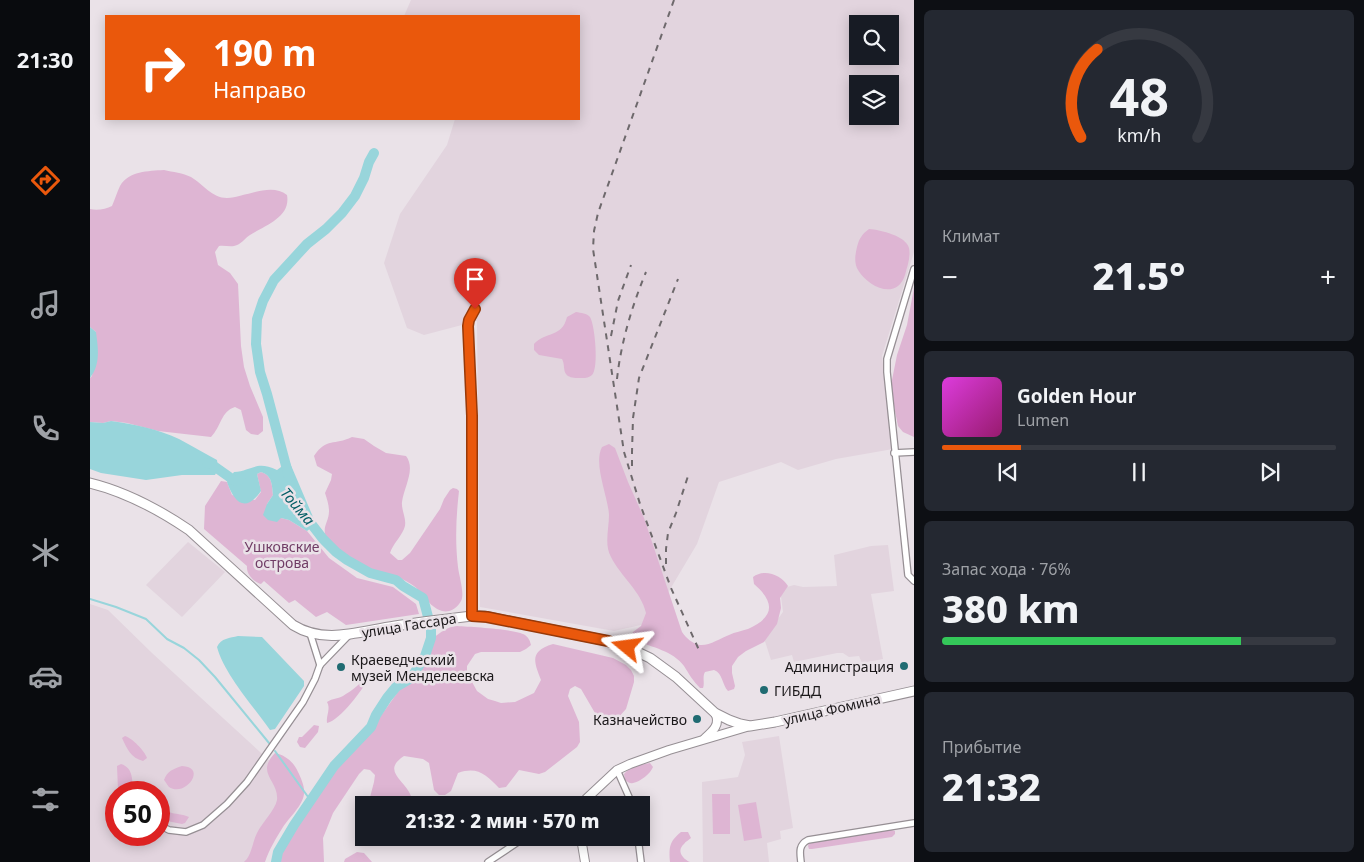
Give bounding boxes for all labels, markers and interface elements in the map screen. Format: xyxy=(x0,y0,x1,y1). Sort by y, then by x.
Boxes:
map controls xyxy=(849,15,899,125)
button: search xyxy=(849,15,899,65)
text: 190 m xyxy=(213,29,316,76)
icon: right xyxy=(130,35,195,100)
text: 21:30 xyxy=(17,44,73,74)
text: 48 xyxy=(1109,60,1169,131)
text: Направо xyxy=(213,74,306,104)
button: layers xyxy=(849,75,899,125)
text: km/h xyxy=(1117,123,1161,147)
icon: directions xyxy=(28,163,63,198)
text: Климат xyxy=(942,225,1000,247)
text: 21.5° xyxy=(1093,249,1185,301)
text: − xyxy=(942,257,958,295)
text: + xyxy=(1320,257,1336,295)
pin xyxy=(454,258,496,309)
icon: arrive xyxy=(461,265,489,293)
icon: music xyxy=(28,287,63,322)
text: Golden Hour xyxy=(1017,383,1136,409)
text: Lumen xyxy=(1017,409,1069,431)
icon: phone xyxy=(28,411,63,446)
icon: previous xyxy=(994,458,1022,486)
icon: pause xyxy=(1125,458,1153,486)
icon: next xyxy=(1256,458,1284,486)
water label: Тойма xyxy=(276,483,320,529)
icon: climate xyxy=(28,535,63,570)
park label: Ушковские острова xyxy=(244,537,320,572)
text: Запас хода · 76% xyxy=(942,558,1071,580)
text: 380 km xyxy=(942,582,1080,634)
street label: улица Гассара xyxy=(360,608,458,642)
position arrow xyxy=(600,620,652,672)
place label: Краеведческий музей Менделеевска xyxy=(351,650,494,685)
place label: Администрация xyxy=(785,657,894,676)
icon: car xyxy=(28,659,63,694)
marker: Администрация xyxy=(898,660,910,672)
marker: Краеведческий музей Менделеевска xyxy=(335,661,347,673)
place label: ГИБДД xyxy=(774,681,822,700)
marker: ГИБДД xyxy=(758,684,770,696)
street label: улица Фомина xyxy=(782,689,882,729)
place label: Казначейство xyxy=(593,710,687,729)
marker: Казначейство xyxy=(691,713,703,725)
text: Прибытие xyxy=(942,736,1021,758)
text: 21:32 xyxy=(942,760,1041,812)
speed limit sign: 50 xyxy=(105,781,170,846)
icon: filters xyxy=(28,782,63,817)
text: 21:32 · 2 мин · 570 m xyxy=(406,808,599,834)

